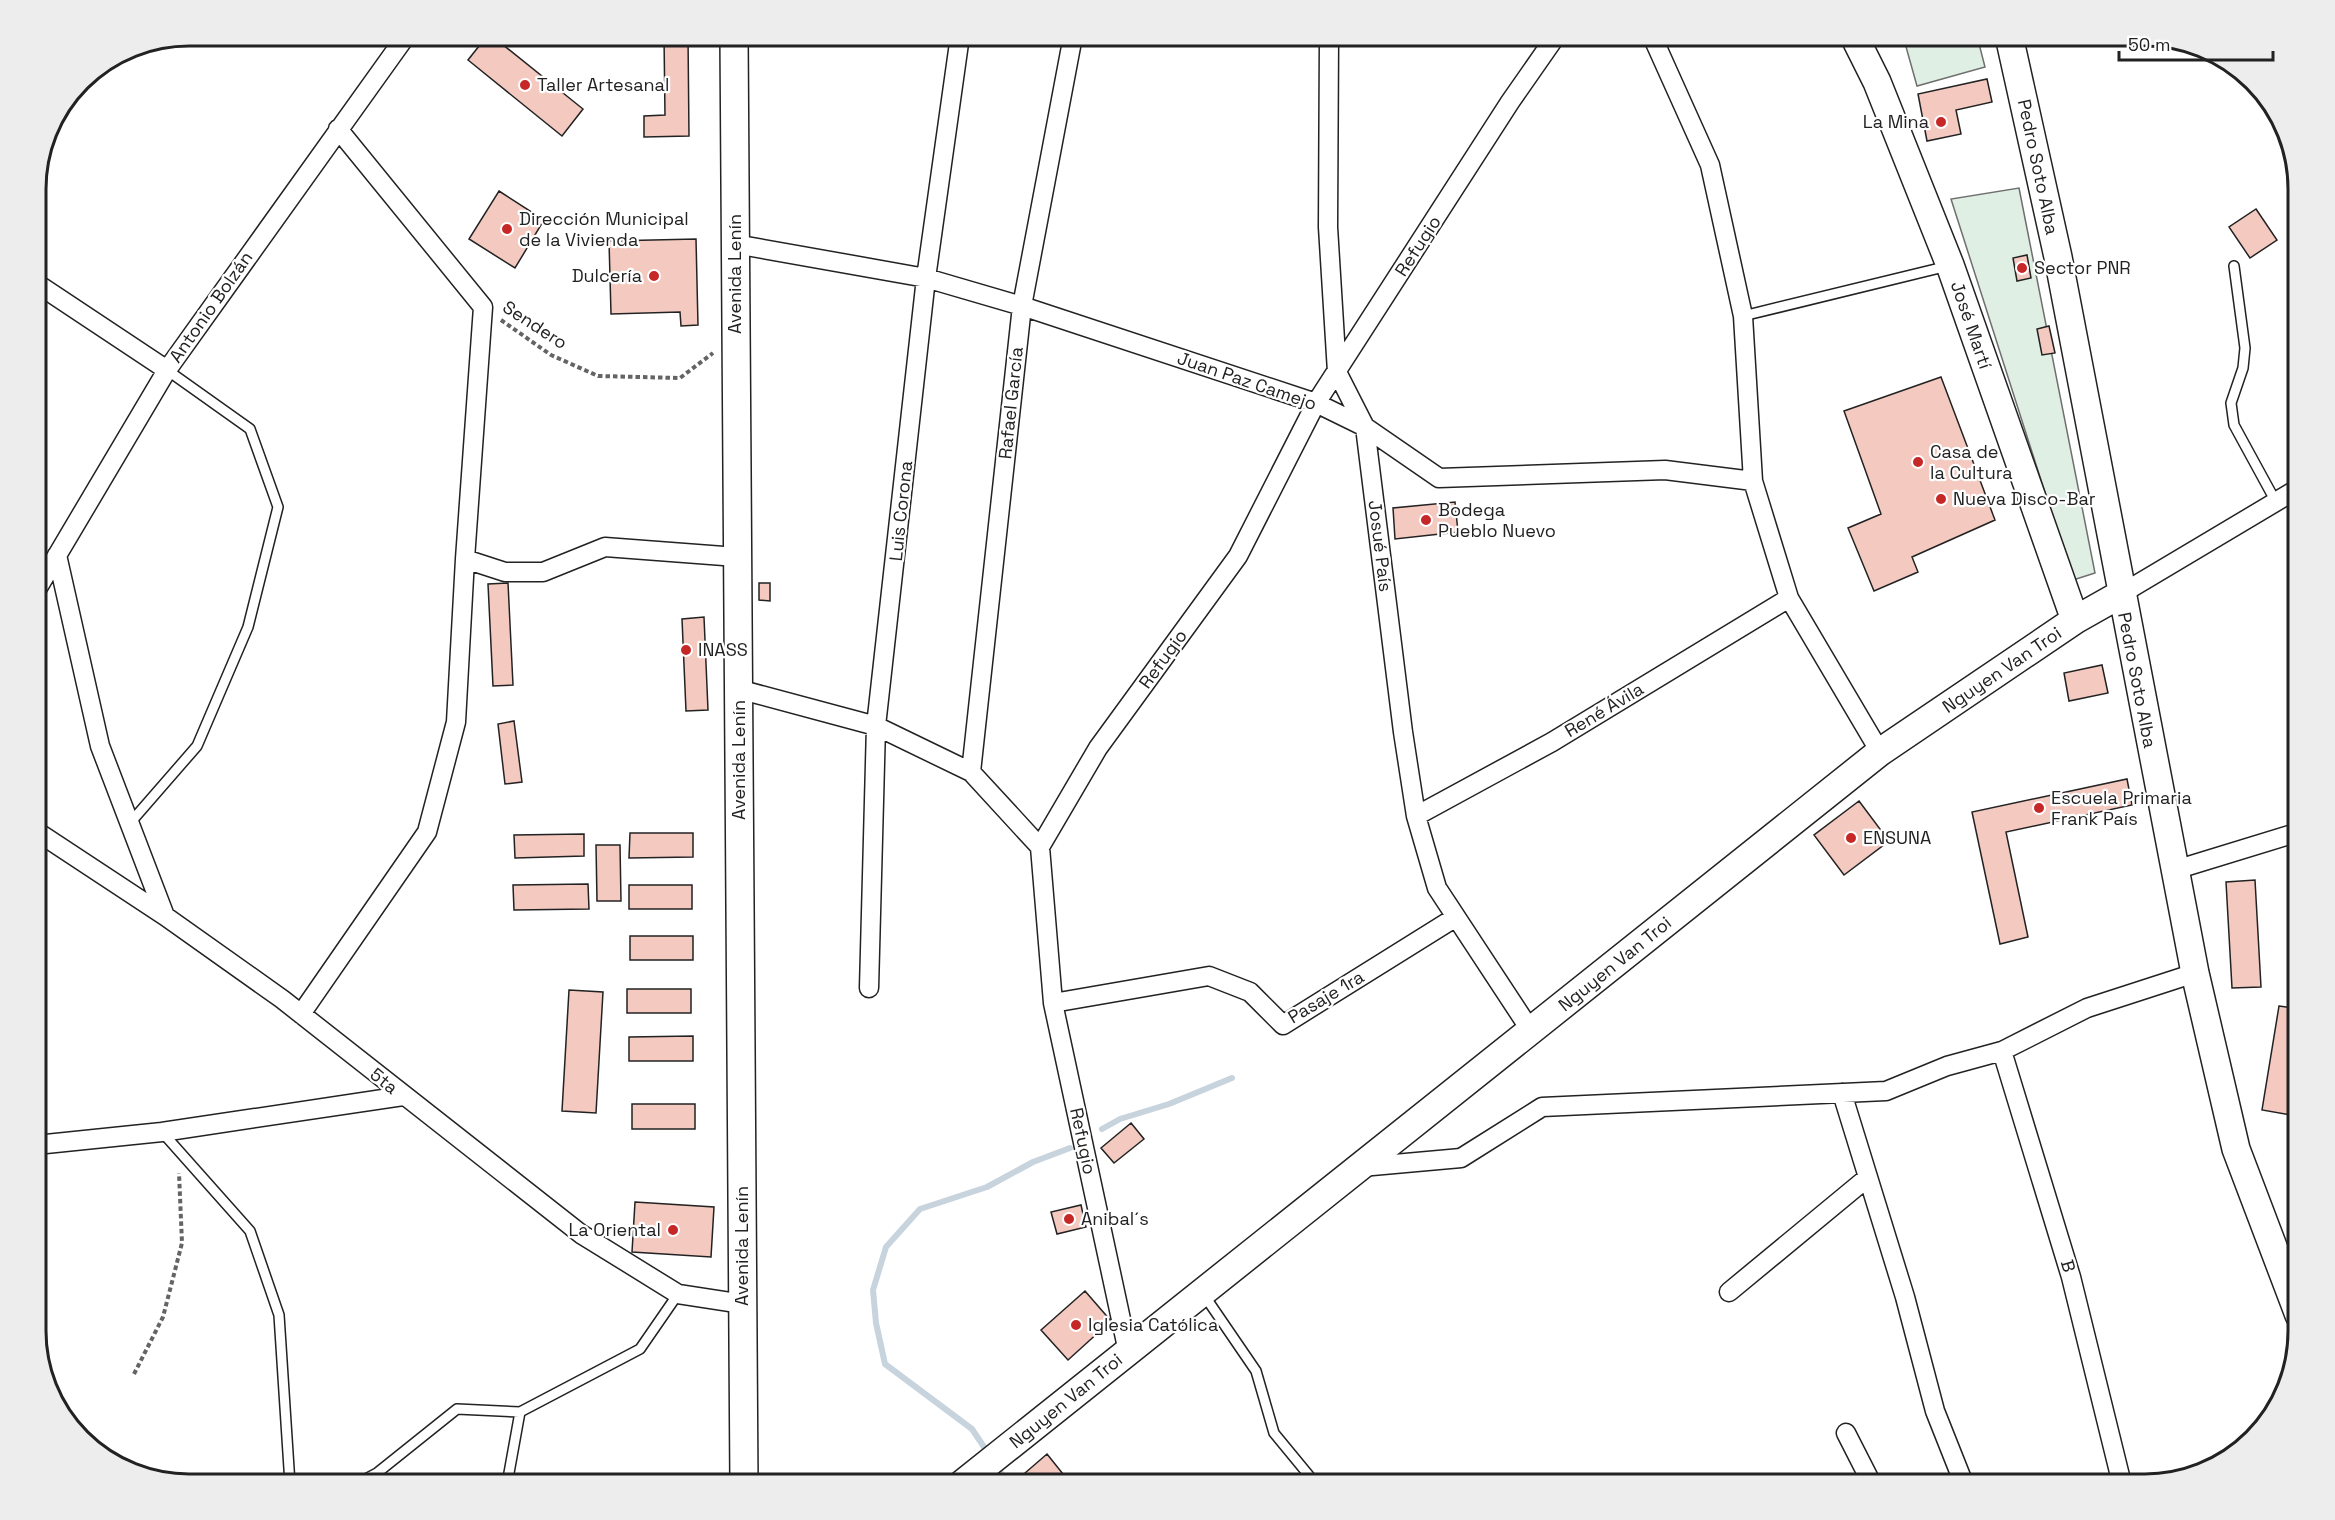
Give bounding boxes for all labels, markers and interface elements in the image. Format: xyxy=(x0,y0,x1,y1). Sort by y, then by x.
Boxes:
scale bar xyxy=(2119,24,2274,62)
text: 50 m xyxy=(2128,33,2170,56)
place label: Taller Artesanal xyxy=(537,73,669,96)
marker: Taller Artesanal xyxy=(518,78,532,92)
street label: Pedro Soto Alba xyxy=(2013,97,2064,237)
place label: La Mina xyxy=(1863,110,1929,133)
marker: La Mina xyxy=(1934,115,1948,129)
place label: Dirección Municipal de la Vivienda xyxy=(519,207,689,251)
street label: Refugio xyxy=(1389,211,1446,280)
street label: Avenida Lenín xyxy=(723,214,746,334)
marker: Dirección Municipal de la Vivienda xyxy=(500,222,514,236)
street label: Antonio Bolzán xyxy=(164,247,257,367)
place label: Sector PNR xyxy=(2034,256,2131,279)
marker: Sector PNR xyxy=(2015,261,2029,275)
place label: Dulcería xyxy=(572,264,642,287)
marker: Dulcería xyxy=(647,269,661,283)
street label: José Martí xyxy=(1946,278,1997,372)
street label: Sendero xyxy=(499,295,572,354)
street label: Rafael García xyxy=(993,346,1028,460)
street label: Juan Paz Camejo xyxy=(1174,346,1320,415)
place label: Casa de la Cultura xyxy=(1930,440,2013,484)
marker: Casa de la Cultura xyxy=(1911,455,1925,469)
street label: Luis Corona xyxy=(884,460,917,562)
place label: Nueva Disco-Bar xyxy=(1953,487,2096,510)
marker: Nueva Disco-Bar xyxy=(1934,492,1948,506)
place label: Bodega Pueblo Nuevo xyxy=(1438,498,1556,542)
street label: Josué País xyxy=(1363,499,1398,593)
marker: Bodega Pueblo Nuevo xyxy=(1419,513,1433,527)
street label: Pedro Soto Alba xyxy=(2113,610,2162,750)
street label: Nguyen Van Troi xyxy=(1938,621,2066,718)
street label: Refugio xyxy=(1133,625,1192,693)
place label: INASS xyxy=(698,638,748,661)
marker: INASS xyxy=(679,643,693,657)
street label: René Ávila xyxy=(1560,677,1647,742)
street label: Avenida Lenín xyxy=(727,700,750,820)
place label: Escuela Primaria Frank País xyxy=(2051,786,2192,830)
marker: Escuela Primaria Frank País xyxy=(2032,801,2046,815)
place label: ENSUNA xyxy=(1863,826,1931,849)
marker: ENSUNA xyxy=(1844,831,1858,845)
street label: Nguyen Van Troi xyxy=(1553,911,1676,1016)
street label: Pasaje 1ra xyxy=(1283,965,1368,1028)
street label: 5ta xyxy=(366,1062,403,1099)
street label: Refugio xyxy=(1065,1105,1102,1176)
street label: Avenida Lenín xyxy=(730,1186,753,1306)
place label: Anibal´s xyxy=(1081,1207,1149,1230)
marker: Anibal´s xyxy=(1062,1212,1076,1226)
place label: La Oriental xyxy=(569,1218,661,1241)
marker: La Oriental xyxy=(666,1223,680,1237)
street label: B xyxy=(2056,1257,2081,1275)
place label: Iglesia Católica xyxy=(1088,1313,1218,1336)
marker: Iglesia Católica xyxy=(1069,1318,1083,1332)
street label: Nguyen Van Troi xyxy=(1004,1348,1127,1453)

